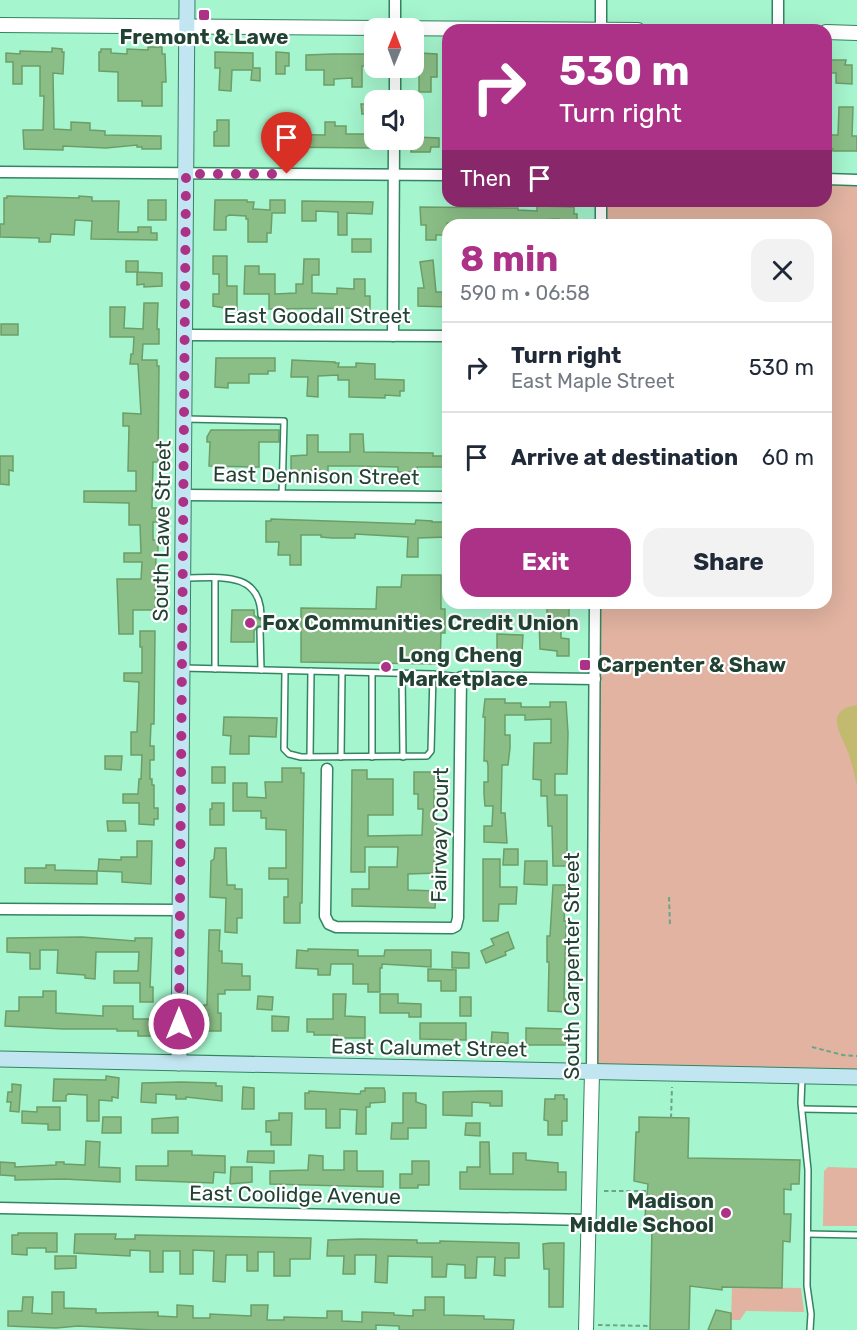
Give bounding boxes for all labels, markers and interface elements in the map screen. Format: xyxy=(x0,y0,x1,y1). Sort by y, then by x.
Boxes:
marker: Fremont & Lawe xyxy=(197,8,211,22)
north arrow xyxy=(364,18,424,78)
map controls xyxy=(364,18,424,150)
place label: Fremont & Lawe xyxy=(119,24,289,49)
text: 530 m xyxy=(559,46,690,96)
icon: right xyxy=(460,48,538,126)
button: sound xyxy=(364,90,424,150)
text: Turn right xyxy=(559,97,682,129)
pin xyxy=(261,112,312,174)
icon: arrive xyxy=(270,121,303,154)
icon: arrive xyxy=(523,162,556,195)
text: Then xyxy=(460,165,511,192)
text: 8 min xyxy=(460,237,558,280)
button: close xyxy=(751,239,814,302)
text: 590 m · 06:58 xyxy=(460,281,590,305)
street label: East Goodall Street xyxy=(224,303,410,328)
text: Turn right xyxy=(511,342,621,369)
icon: right xyxy=(460,351,493,384)
text: 530 m xyxy=(749,354,814,381)
text: East Maple Street xyxy=(511,369,675,393)
street label: South Lawe Street xyxy=(147,440,176,622)
icon: arrive xyxy=(460,441,493,474)
text: Arrive at destination xyxy=(511,444,738,471)
text: 60 m xyxy=(762,444,814,471)
street label: East Dennison Street xyxy=(213,461,419,490)
button: Exit xyxy=(460,528,631,597)
button: Share xyxy=(643,528,814,597)
place label: Fox Communities Credit Union xyxy=(262,610,579,635)
marker: Fox Communities Credit Union xyxy=(243,616,257,630)
place label: Long Cheng Marketplace xyxy=(398,642,528,691)
place label: Carpenter & Shaw xyxy=(597,652,787,677)
marker: Carpenter & Shaw xyxy=(578,658,592,672)
marker: Long Cheng Marketplace xyxy=(379,660,393,674)
street label: Fairway Court xyxy=(426,767,453,903)
street label: South Carpenter Street xyxy=(559,852,584,1080)
position arrow xyxy=(147,992,211,1056)
street label: East Calumet Street xyxy=(331,1033,527,1062)
street label: East Coolidge Avenue xyxy=(189,1180,401,1209)
place label: Madison Middle School xyxy=(570,1188,714,1237)
marker: Madison Middle School xyxy=(719,1206,733,1220)

